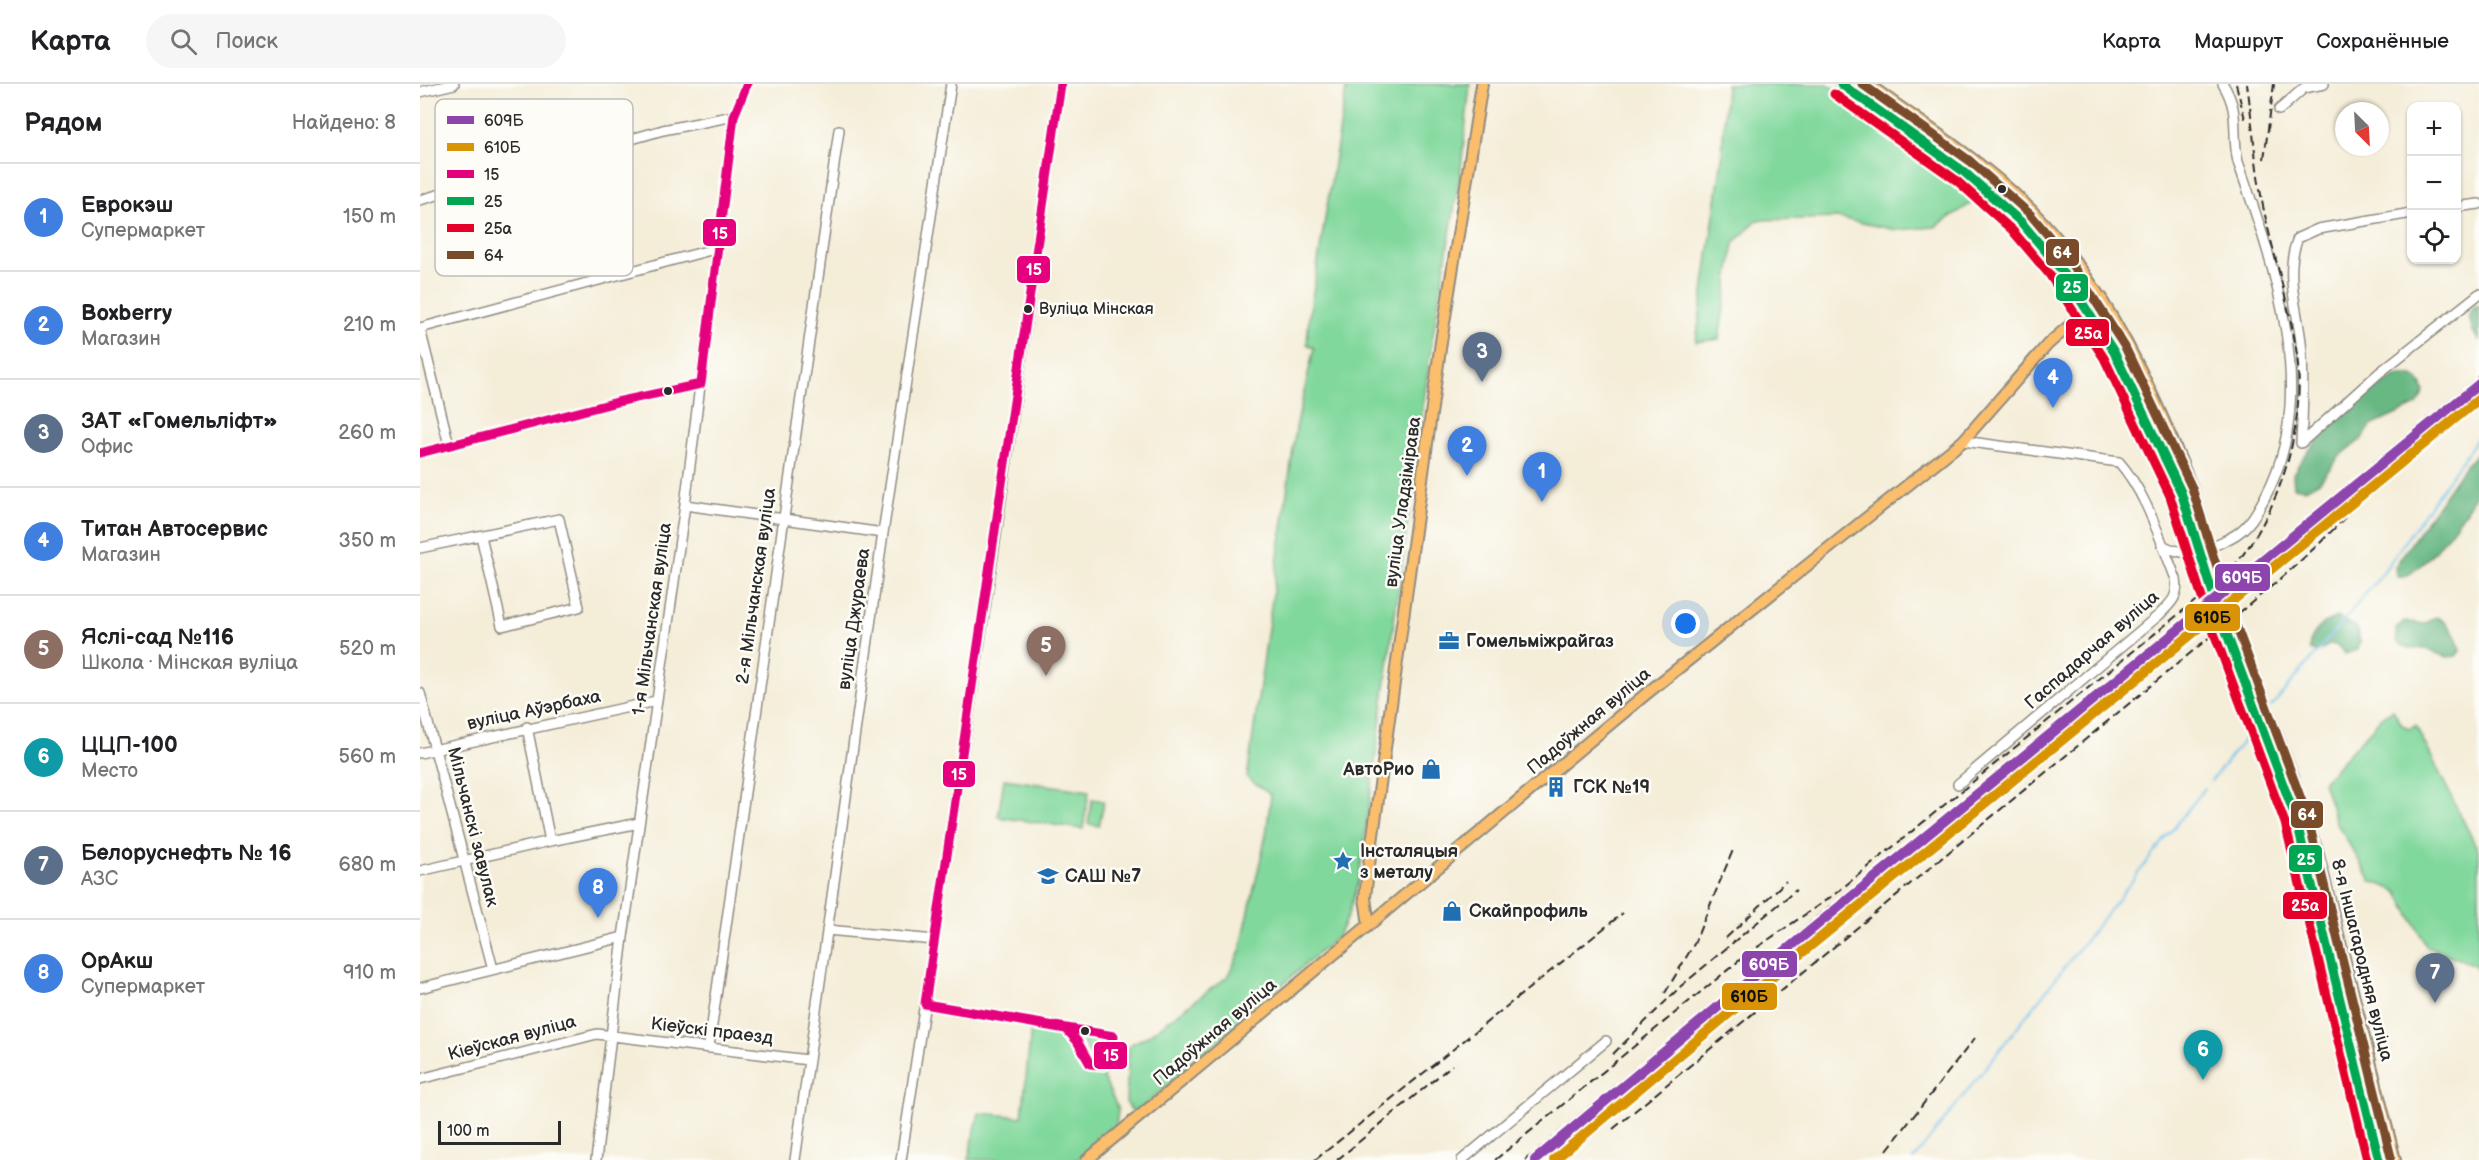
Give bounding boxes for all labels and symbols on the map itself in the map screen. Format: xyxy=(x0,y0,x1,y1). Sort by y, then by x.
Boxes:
legend xyxy=(435,99,633,276)
north arrow xyxy=(2335,102,2389,156)
text: 609Б xyxy=(484,112,524,131)
text: 610Б xyxy=(484,139,521,158)
text: 15 xyxy=(484,166,499,185)
unlabelled marker xyxy=(1996,183,2008,195)
text: 25 xyxy=(484,193,503,212)
line badge: 15 xyxy=(702,218,737,247)
text: 25а xyxy=(484,220,513,239)
text: 15 xyxy=(712,225,728,244)
line badge: 64 xyxy=(2045,238,2080,267)
text: 64 xyxy=(2052,244,2072,263)
text: 64 xyxy=(484,247,504,266)
line badge: 15 xyxy=(1016,255,1051,284)
text: 15 xyxy=(1026,261,1042,280)
line badge: 25 xyxy=(2055,273,2089,302)
text: 25 xyxy=(2063,279,2081,298)
place label: Вуліца Мінская xyxy=(1039,300,1154,319)
marker: Вуліца Мінская xyxy=(1022,303,1034,315)
line badge: 25а xyxy=(2065,318,2110,347)
text: 25а xyxy=(2074,325,2103,344)
pin: 3 xyxy=(1462,332,1502,382)
pin: 4 xyxy=(2034,358,2072,408)
unlabelled marker xyxy=(662,385,674,397)
street label: вуліца Уладзімірава xyxy=(1381,415,1425,589)
pin: 2 xyxy=(1448,426,1486,476)
pin: 1 xyxy=(1522,452,1562,502)
street label: 2-я Мільчанская вуліца xyxy=(732,486,780,685)
street label: 1-я Мільчанская вуліца xyxy=(628,521,676,717)
street label: вуліца Джураева xyxy=(834,546,874,691)
line badge: 609Б xyxy=(2214,563,2271,592)
text: 609Б xyxy=(2222,569,2263,588)
street label: Гаспадарчая вуліца xyxy=(2021,586,2164,714)
line badge: 610Б xyxy=(2184,603,2241,632)
your location xyxy=(1671,609,1700,638)
text: 610Б xyxy=(2193,609,2232,628)
pin: 5 xyxy=(1026,626,1066,676)
office icon: Гомельміжрайгаз xyxy=(1437,629,1461,653)
place label: Гомельміжрайгаз xyxy=(1466,631,1614,652)
street label: Падоўжная вуліца xyxy=(1523,663,1655,779)
street label: вуліца Аўэрбаха xyxy=(465,685,603,734)
street label: Мільчанскі завулак xyxy=(443,745,503,909)
shop icon: АвтоРио xyxy=(1419,757,1443,781)
place label: АвтоРио xyxy=(1342,759,1414,780)
line badge: 15 xyxy=(942,760,976,788)
text: 15 xyxy=(951,766,967,785)
building icon: ГСК №19 xyxy=(1544,775,1568,799)
place label: ГСК №19 xyxy=(1573,777,1650,798)
line badge: 64 xyxy=(2290,800,2324,829)
text: 64 xyxy=(2297,806,2317,825)
place label: Інсталяцыя з металу xyxy=(1360,841,1458,883)
line badge: 25 xyxy=(2288,844,2323,873)
place icon: Інсталяцыя з металу xyxy=(1331,849,1355,873)
text: 25 xyxy=(2297,851,2315,870)
street label: 8-я Іншагародняя вуліца xyxy=(2327,857,2397,1064)
school or university icon: САШ №7 xyxy=(1036,864,1060,888)
place label: САШ №7 xyxy=(1065,866,1141,887)
pin: 8 xyxy=(578,868,618,918)
line badge: 25а xyxy=(2282,891,2328,920)
text: 25а xyxy=(2291,897,2320,916)
shop icon: Скайпрофиль xyxy=(1440,899,1464,923)
place label: Скайпрофиль xyxy=(1469,901,1589,922)
line badge: 609Б xyxy=(1741,950,1798,978)
pin: 7 xyxy=(2416,954,2454,1003)
text: 609Б xyxy=(1749,956,1790,975)
street label: Падоўжная вуліца xyxy=(1149,974,1281,1090)
line badge: 610Б xyxy=(1721,982,1778,1011)
text: 610Б xyxy=(1730,988,1769,1007)
street label: Кіеўская вуліца xyxy=(446,1011,579,1065)
street label: Кіеўскі праезд xyxy=(650,1013,774,1049)
unlabelled marker xyxy=(1079,1025,1091,1037)
pin: 6 xyxy=(2184,1030,2222,1080)
line badge: 15 xyxy=(1093,1041,1128,1070)
text: 15 xyxy=(1103,1047,1119,1066)
scale bar xyxy=(438,1118,561,1146)

